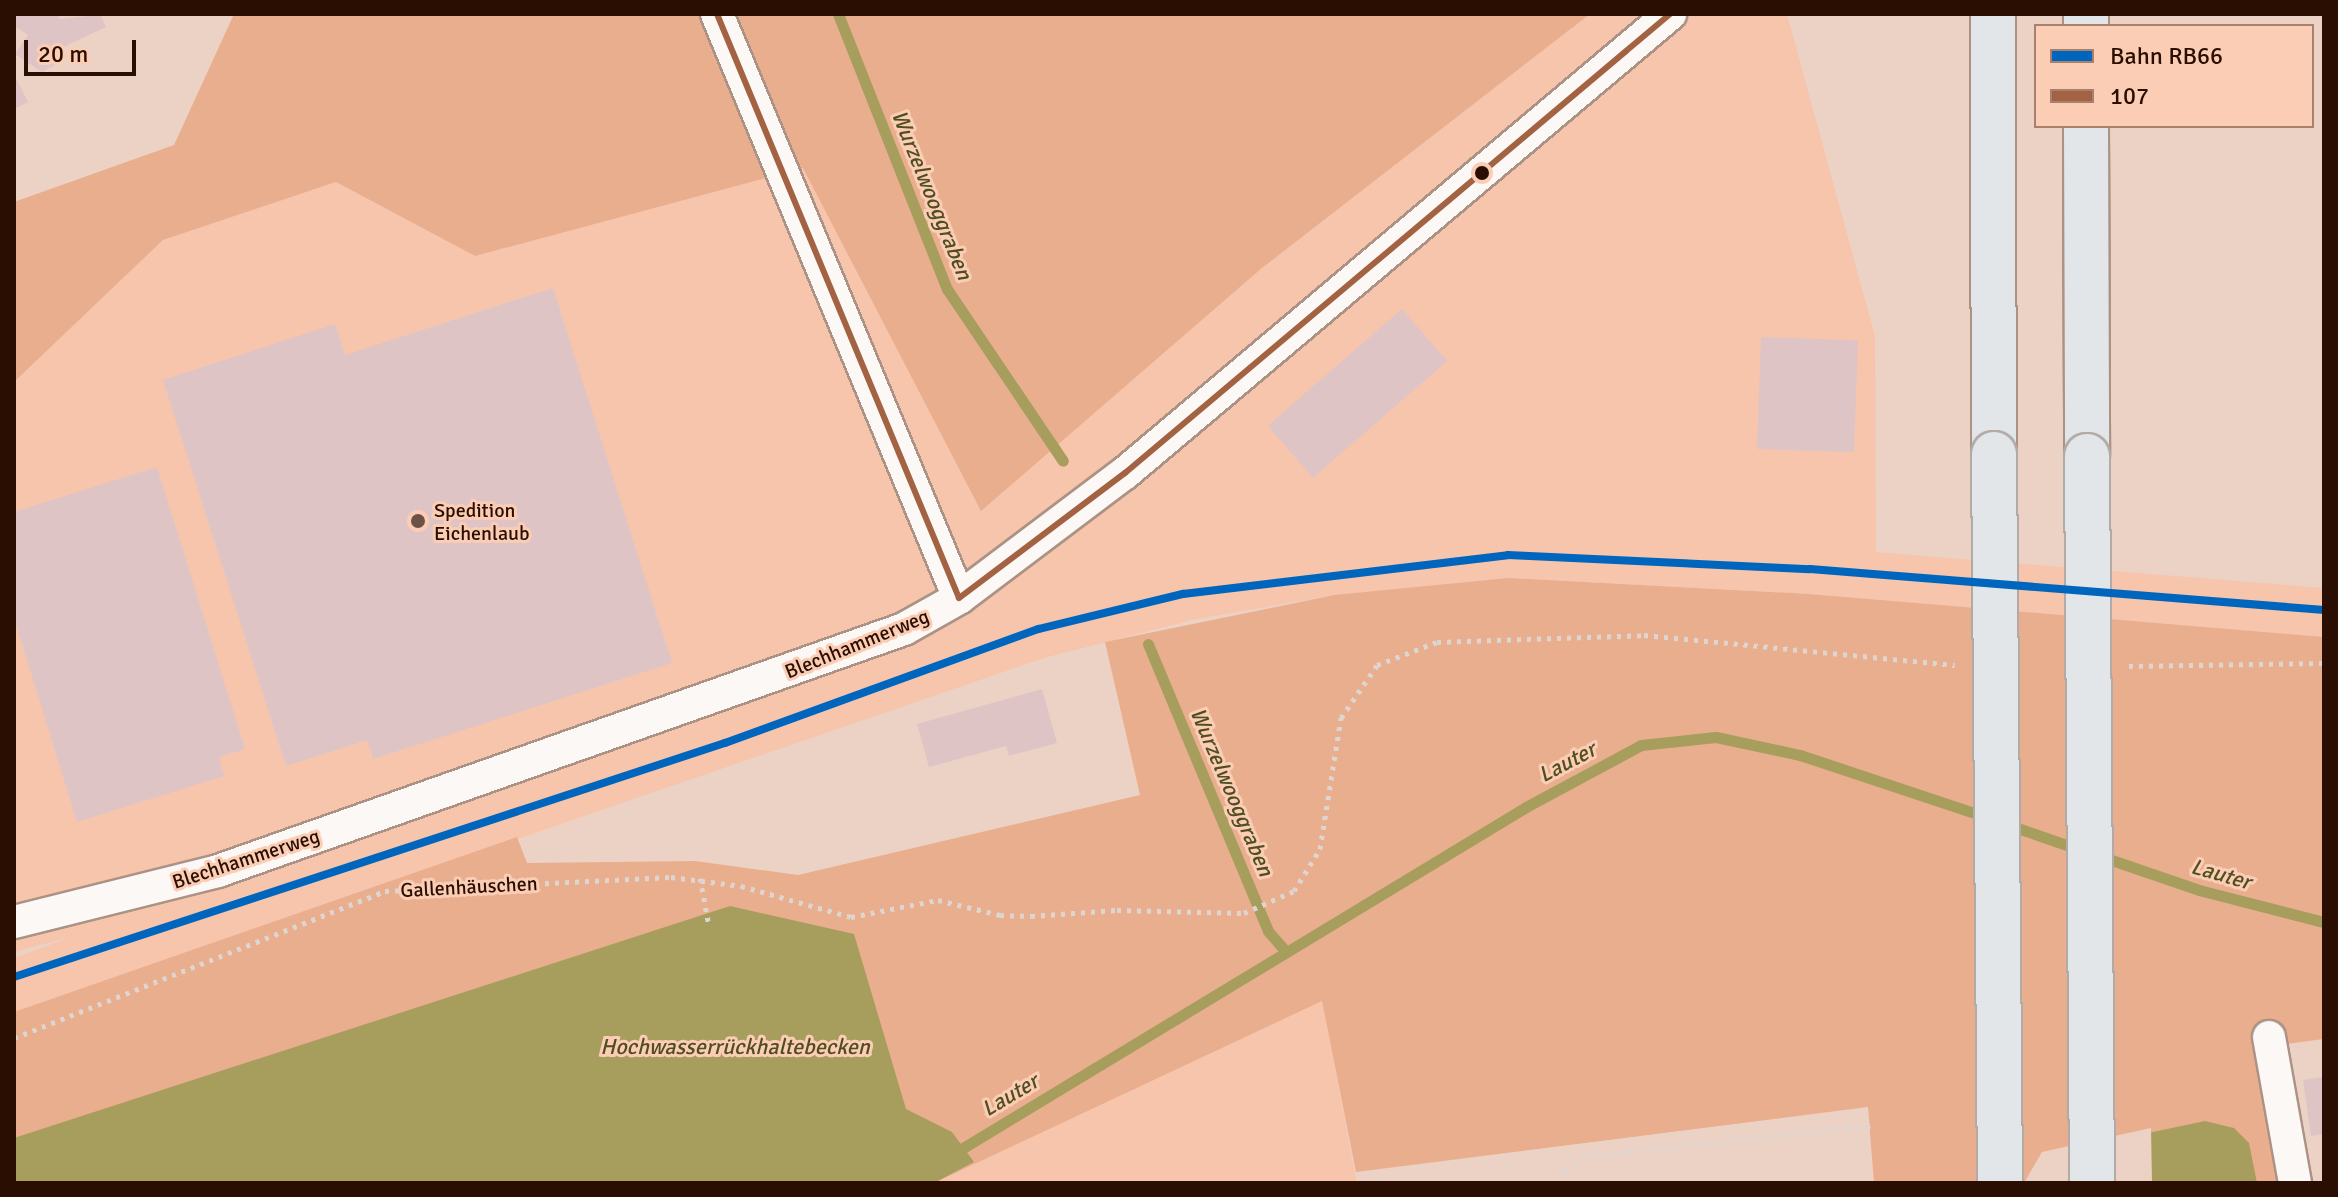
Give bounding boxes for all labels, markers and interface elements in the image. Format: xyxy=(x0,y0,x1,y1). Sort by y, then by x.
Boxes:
scale bar xyxy=(28,24,140,74)
legend xyxy=(2034,24,2314,128)
text: 20 m xyxy=(38,39,88,69)
text: Bahn RB66 xyxy=(2110,41,2223,71)
text: 107 xyxy=(2110,81,2149,111)
water label: Wurzelwooggraben xyxy=(886,106,978,284)
unlabelled marker xyxy=(1474,165,1490,181)
place label: Spedition Eichenlaub xyxy=(434,498,530,545)
marker: Spedition Eichenlaub xyxy=(409,512,427,530)
street label: Blechhammerweg xyxy=(781,604,933,684)
water label: Wurzelwooggraben xyxy=(1185,704,1279,880)
water label: Lauter xyxy=(1534,736,1600,788)
street label: Blechhammerweg xyxy=(169,824,323,894)
water label: Lauter xyxy=(2188,853,2254,895)
street label: Gallenhäuschen xyxy=(400,871,538,903)
water label: Hochwasserrückhaltebecken xyxy=(600,1034,870,1060)
water label: Lauter xyxy=(977,1068,1043,1122)

